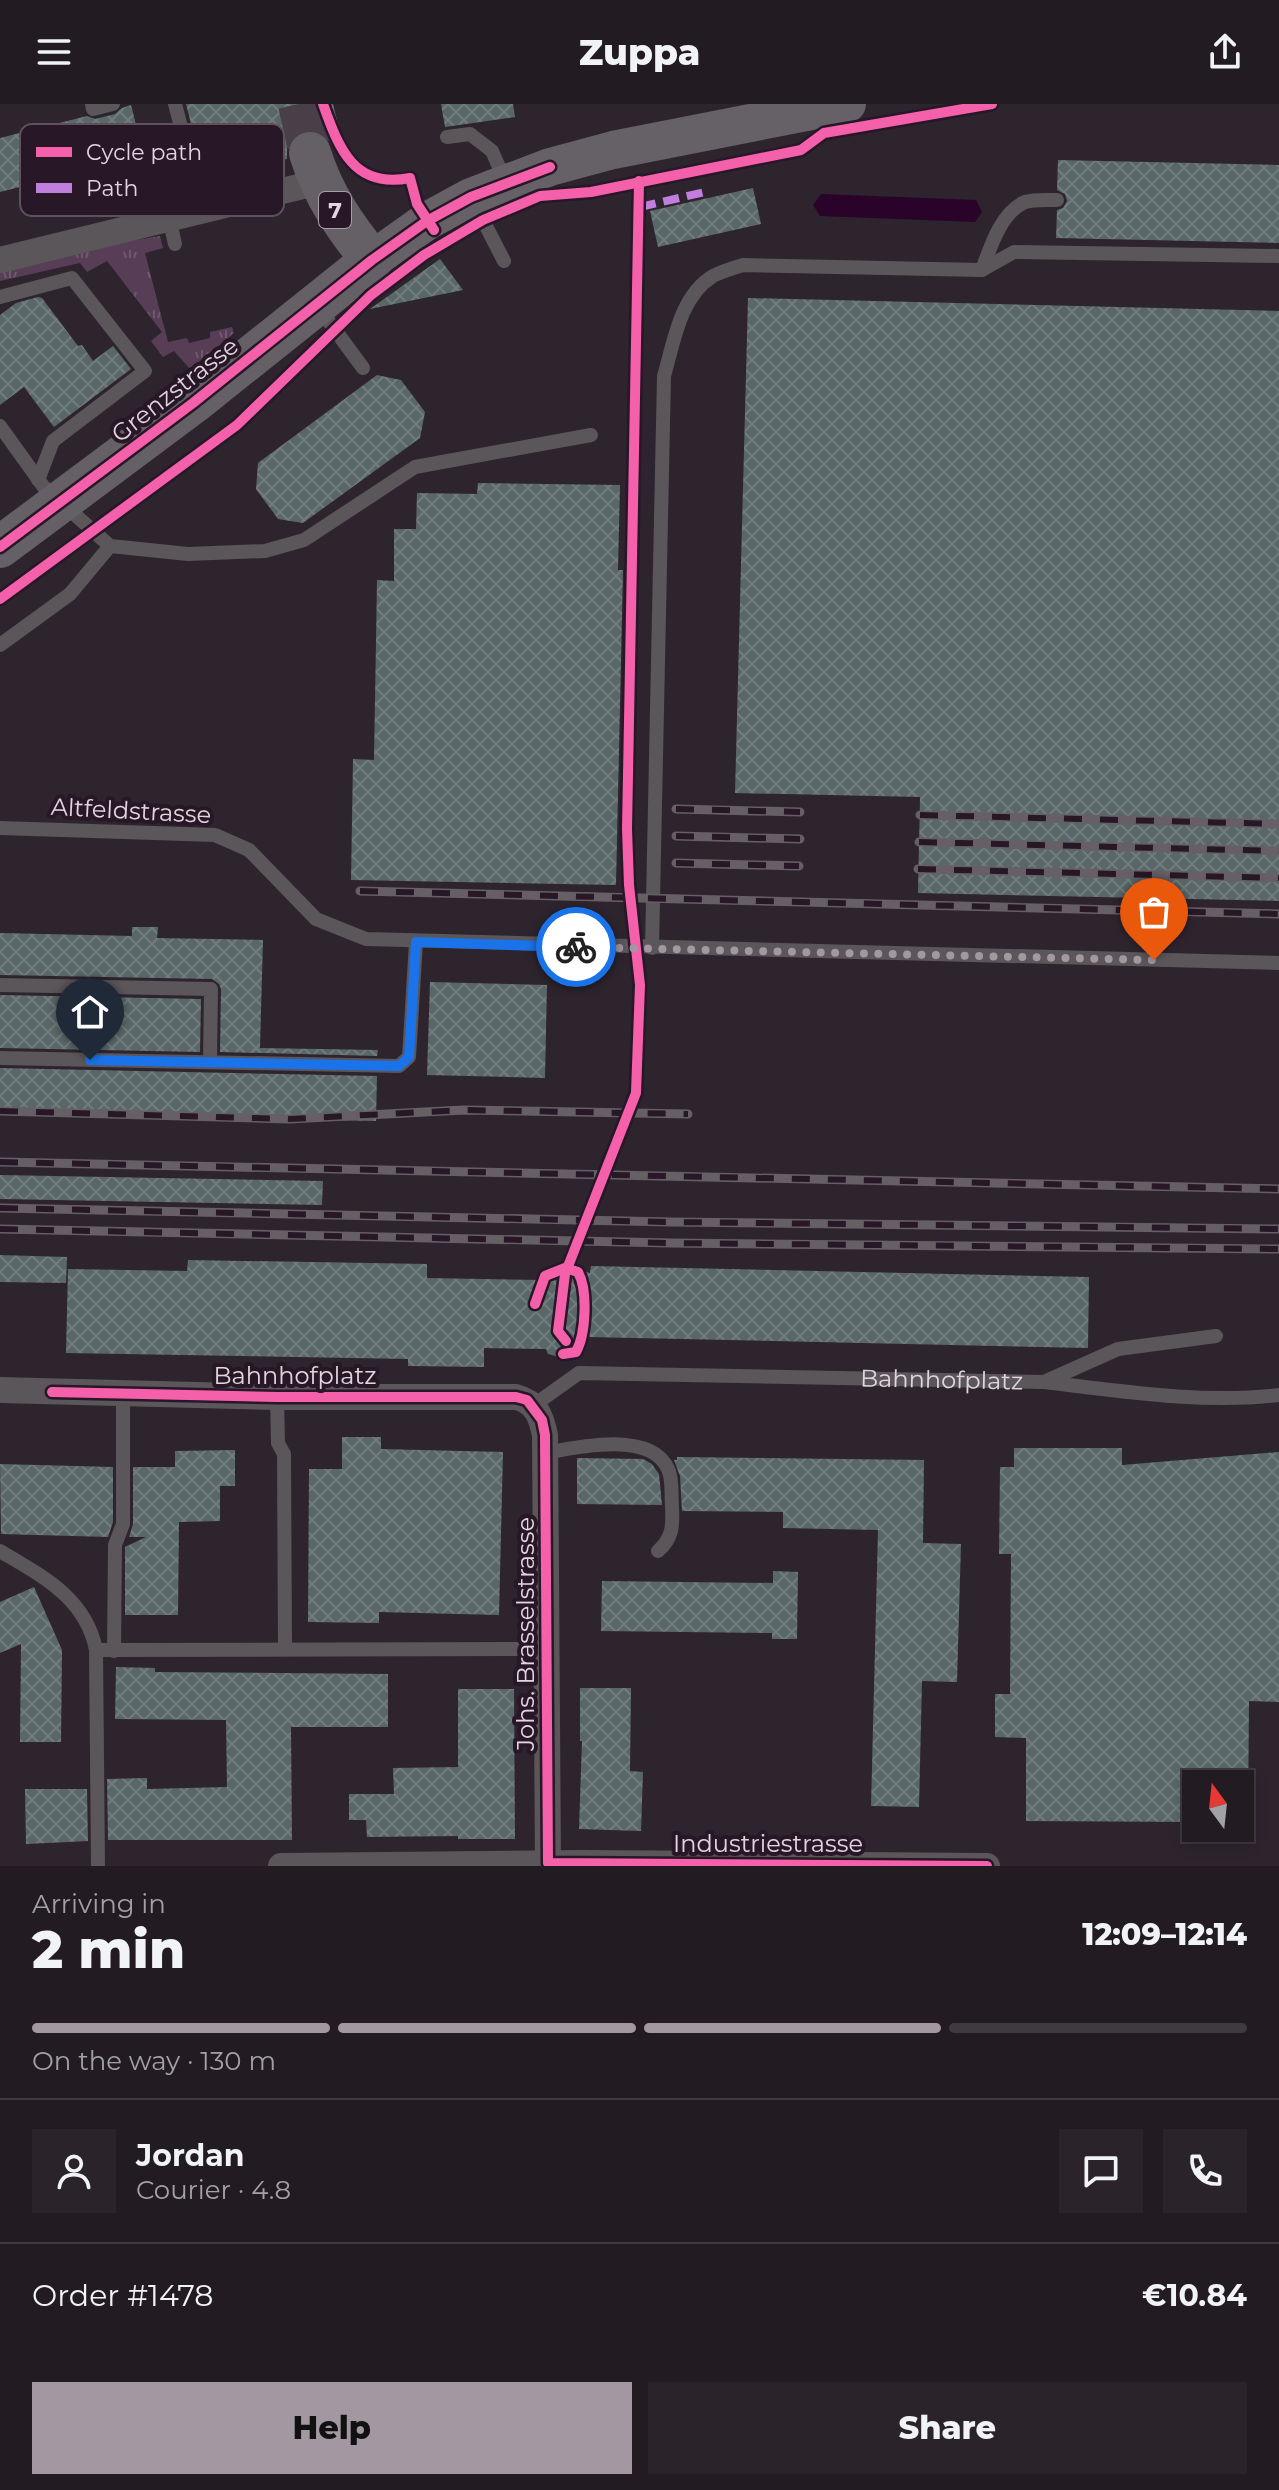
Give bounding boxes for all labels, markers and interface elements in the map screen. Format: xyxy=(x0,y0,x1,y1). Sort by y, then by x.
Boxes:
icon: menu xyxy=(32,30,76,74)
text: Zuppa xyxy=(579,30,700,74)
icon: share xyxy=(1203,30,1247,74)
legend xyxy=(20,124,284,216)
text: Cycle path xyxy=(86,139,202,166)
text: Path xyxy=(86,175,138,202)
road number: 7 xyxy=(319,192,351,228)
street label: Grenzstrasse xyxy=(105,331,244,448)
street label: Altfeldstrasse xyxy=(50,792,212,829)
pin xyxy=(1120,878,1188,960)
icon: bag xyxy=(1132,890,1176,934)
courier xyxy=(536,907,616,987)
icon: bike xyxy=(554,925,598,969)
pin xyxy=(56,978,124,1060)
icon: home xyxy=(68,990,112,1034)
street label: Bahnhofplatz xyxy=(213,1361,377,1390)
street label: Bahnhofplatz xyxy=(860,1363,1024,1396)
street label: Johs. Brasselstrasse xyxy=(511,1517,540,1752)
north arrow xyxy=(1182,1770,1254,1842)
map controls xyxy=(1182,1770,1254,1842)
street label: Industriestrasse xyxy=(673,1829,863,1858)
text: Arriving in xyxy=(32,1888,166,1920)
text: 12:09–12:14 xyxy=(1082,1916,1247,1953)
text: 2 min xyxy=(32,1918,185,1981)
text: On the way · 130 m xyxy=(32,2045,276,2077)
button: person xyxy=(32,2129,116,2213)
button: chat xyxy=(1059,2129,1143,2213)
button: phone xyxy=(1163,2129,1247,2213)
text: Jordan xyxy=(136,2137,245,2174)
text: Courier · 4.8 xyxy=(136,2174,291,2206)
text: Order #1478 xyxy=(32,2277,213,2314)
text: €10.84 xyxy=(1142,2277,1247,2314)
button: Help xyxy=(32,2382,632,2474)
button: Share xyxy=(648,2382,1247,2474)

